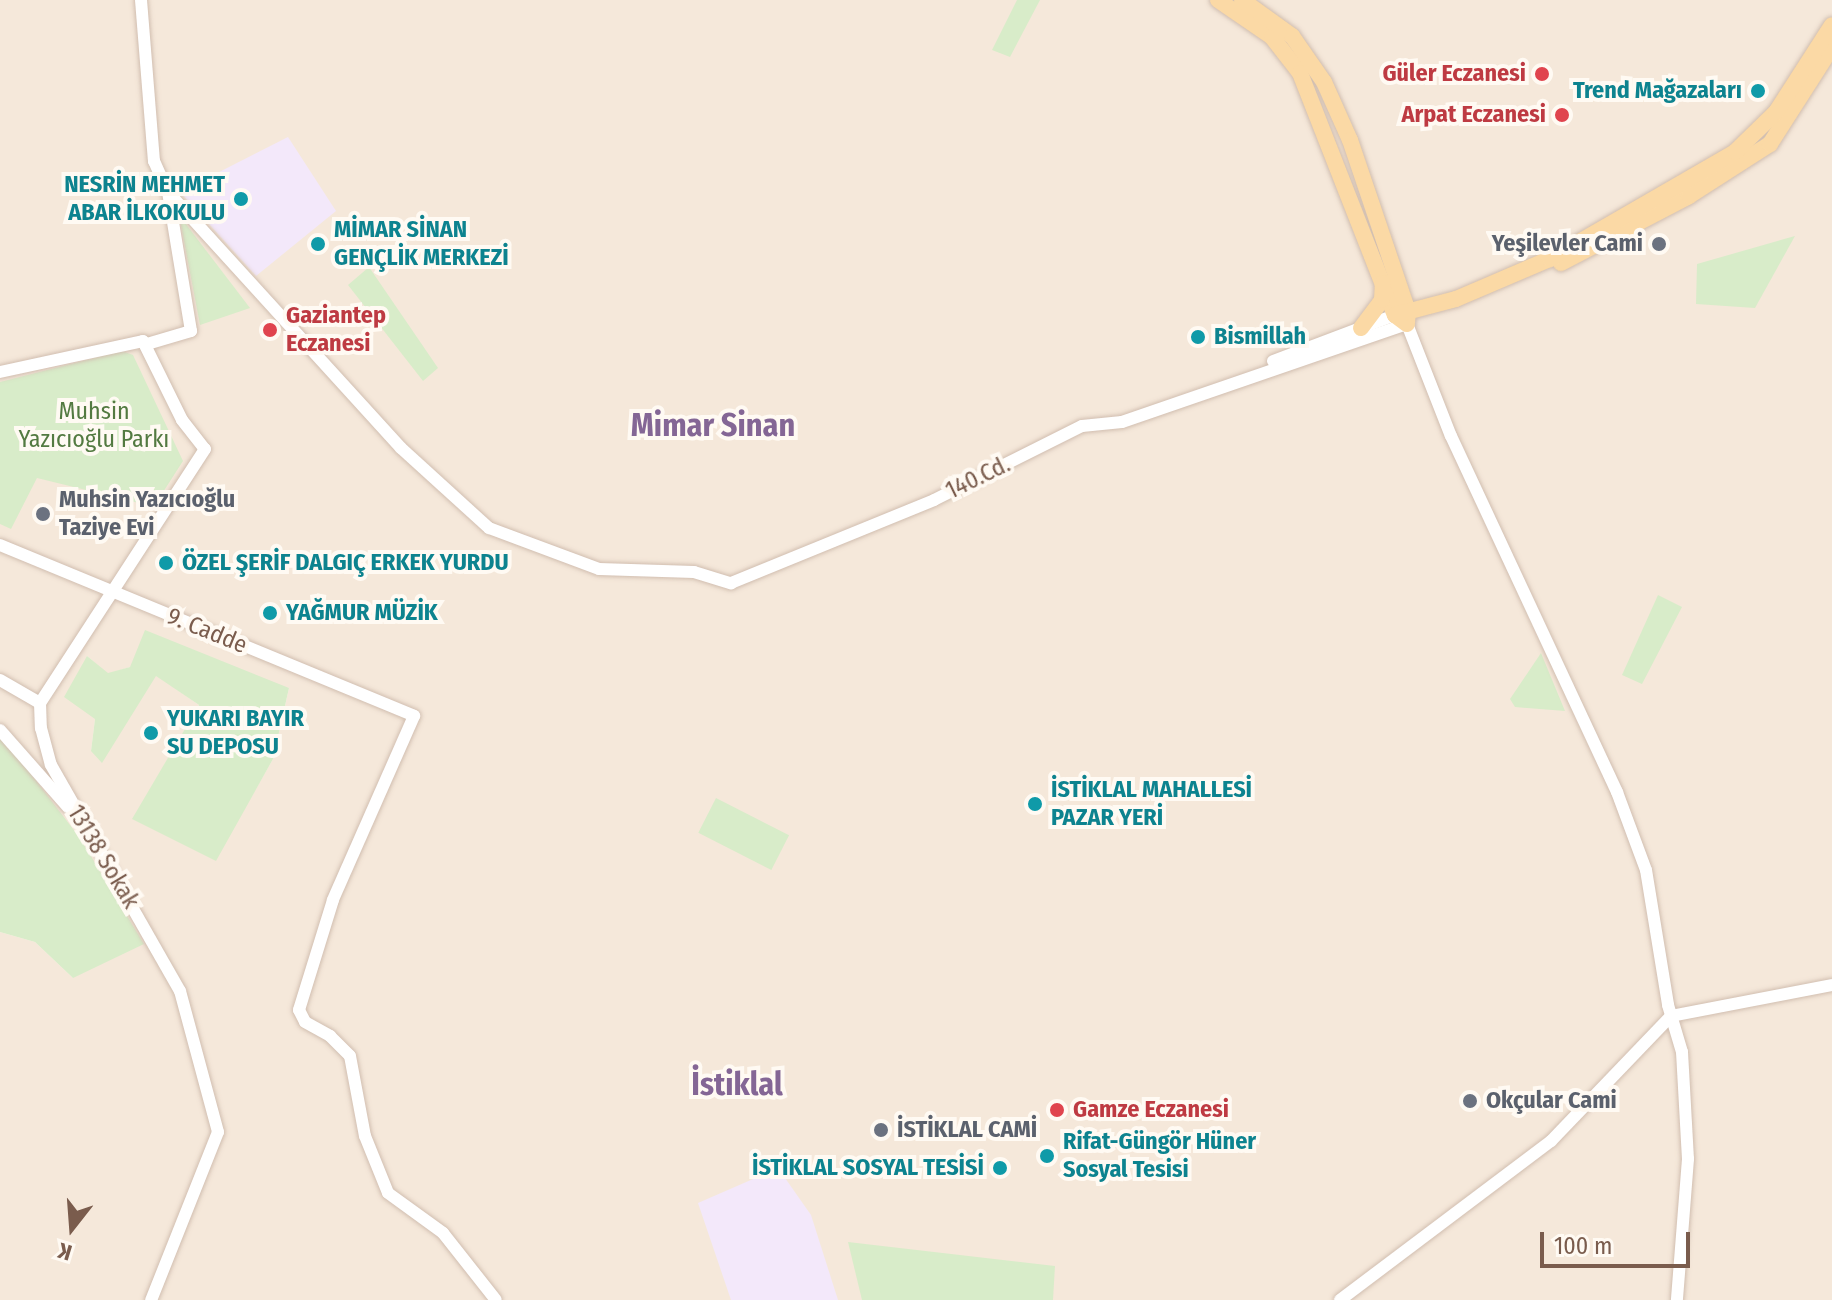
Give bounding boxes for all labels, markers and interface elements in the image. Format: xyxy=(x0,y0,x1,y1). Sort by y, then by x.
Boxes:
place label: Güler Eczanesi xyxy=(1382,60,1526,88)
marker: Güler Eczanesi xyxy=(1533,65,1551,83)
place label: Trend Mağazaları xyxy=(1573,77,1742,105)
marker: Trend Mağazaları xyxy=(1749,82,1767,100)
place label: Arpat Eczanesi xyxy=(1401,101,1546,129)
marker: Arpat Eczanesi xyxy=(1553,106,1571,124)
place label: NESRİN MEHMET ABAR İLKOKULU xyxy=(64,171,225,227)
marker: NESRİN MEHMET ABAR İLKOKULU xyxy=(232,190,250,208)
place label: MİMAR SİNAN GENÇLİK MERKEZİ xyxy=(334,216,509,272)
place label: Yeşilevler Cami xyxy=(1492,230,1643,258)
marker: MİMAR SİNAN GENÇLİK MERKEZİ xyxy=(309,235,327,253)
marker: Yeşilevler Cami xyxy=(1650,235,1668,253)
place label: Gaziantep Eczanesi xyxy=(286,302,386,358)
marker: Gaziantep Eczanesi xyxy=(261,321,279,339)
place label: Bismillah xyxy=(1214,323,1306,351)
marker: Bismillah xyxy=(1189,328,1207,346)
park label: Muhsin Yazıcıoğlu Parkı xyxy=(19,398,169,454)
district label: Mimar Sinan xyxy=(631,406,795,444)
street label: 140.Cd. xyxy=(941,450,1015,506)
place label: Muhsin Yazıcıoğlu Taziye Evi xyxy=(59,486,235,542)
marker: Muhsin Yazıcıoğlu Taziye Evi xyxy=(34,505,52,523)
place label: ÖZEL ŞERİF DALGIÇ ERKEK YURDU xyxy=(182,549,509,577)
marker: ÖZEL ŞERİF DALGIÇ ERKEK YURDU xyxy=(157,554,175,572)
place label: YAĞMUR MÜZİK xyxy=(286,599,438,627)
street label: 9. Cadde xyxy=(163,602,251,660)
marker: YAĞMUR MÜZİK xyxy=(261,604,279,622)
place label: YUKARI BAYIR SU DEPOSU xyxy=(167,705,304,761)
marker: YUKARI BAYIR SU DEPOSU xyxy=(142,724,160,742)
place label: İSTİKLAL MAHALLESİ PAZAR YERİ xyxy=(1051,776,1252,832)
marker: İSTİKLAL MAHALLESİ PAZAR YERİ xyxy=(1026,795,1044,813)
street label: 13138 Sokak xyxy=(61,800,145,914)
district label: İstiklal xyxy=(691,1065,783,1103)
place label: Okçular Cami xyxy=(1486,1087,1617,1115)
marker: Okçular Cami xyxy=(1461,1092,1479,1110)
place label: Gamze Eczanesi xyxy=(1073,1096,1229,1124)
marker: Gamze Eczanesi xyxy=(1048,1101,1066,1119)
place label: İSTİKLAL CAMİ xyxy=(897,1116,1037,1144)
marker: İSTİKLAL CAMİ xyxy=(872,1121,890,1139)
place label: Rifat-Güngör Hüner Sosyal Tesisi xyxy=(1063,1128,1256,1184)
marker: Rifat-Güngör Hüner Sosyal Tesisi xyxy=(1038,1147,1056,1165)
place label: İSTİKLAL SOSYAL TESİSİ xyxy=(752,1154,984,1182)
marker: İSTİKLAL SOSYAL TESİSİ xyxy=(991,1159,1009,1177)
north arrow xyxy=(32,1188,112,1268)
scale bar xyxy=(1544,1216,1694,1266)
text: 100 m xyxy=(1554,1232,1612,1260)
text: K xyxy=(55,1237,75,1266)

